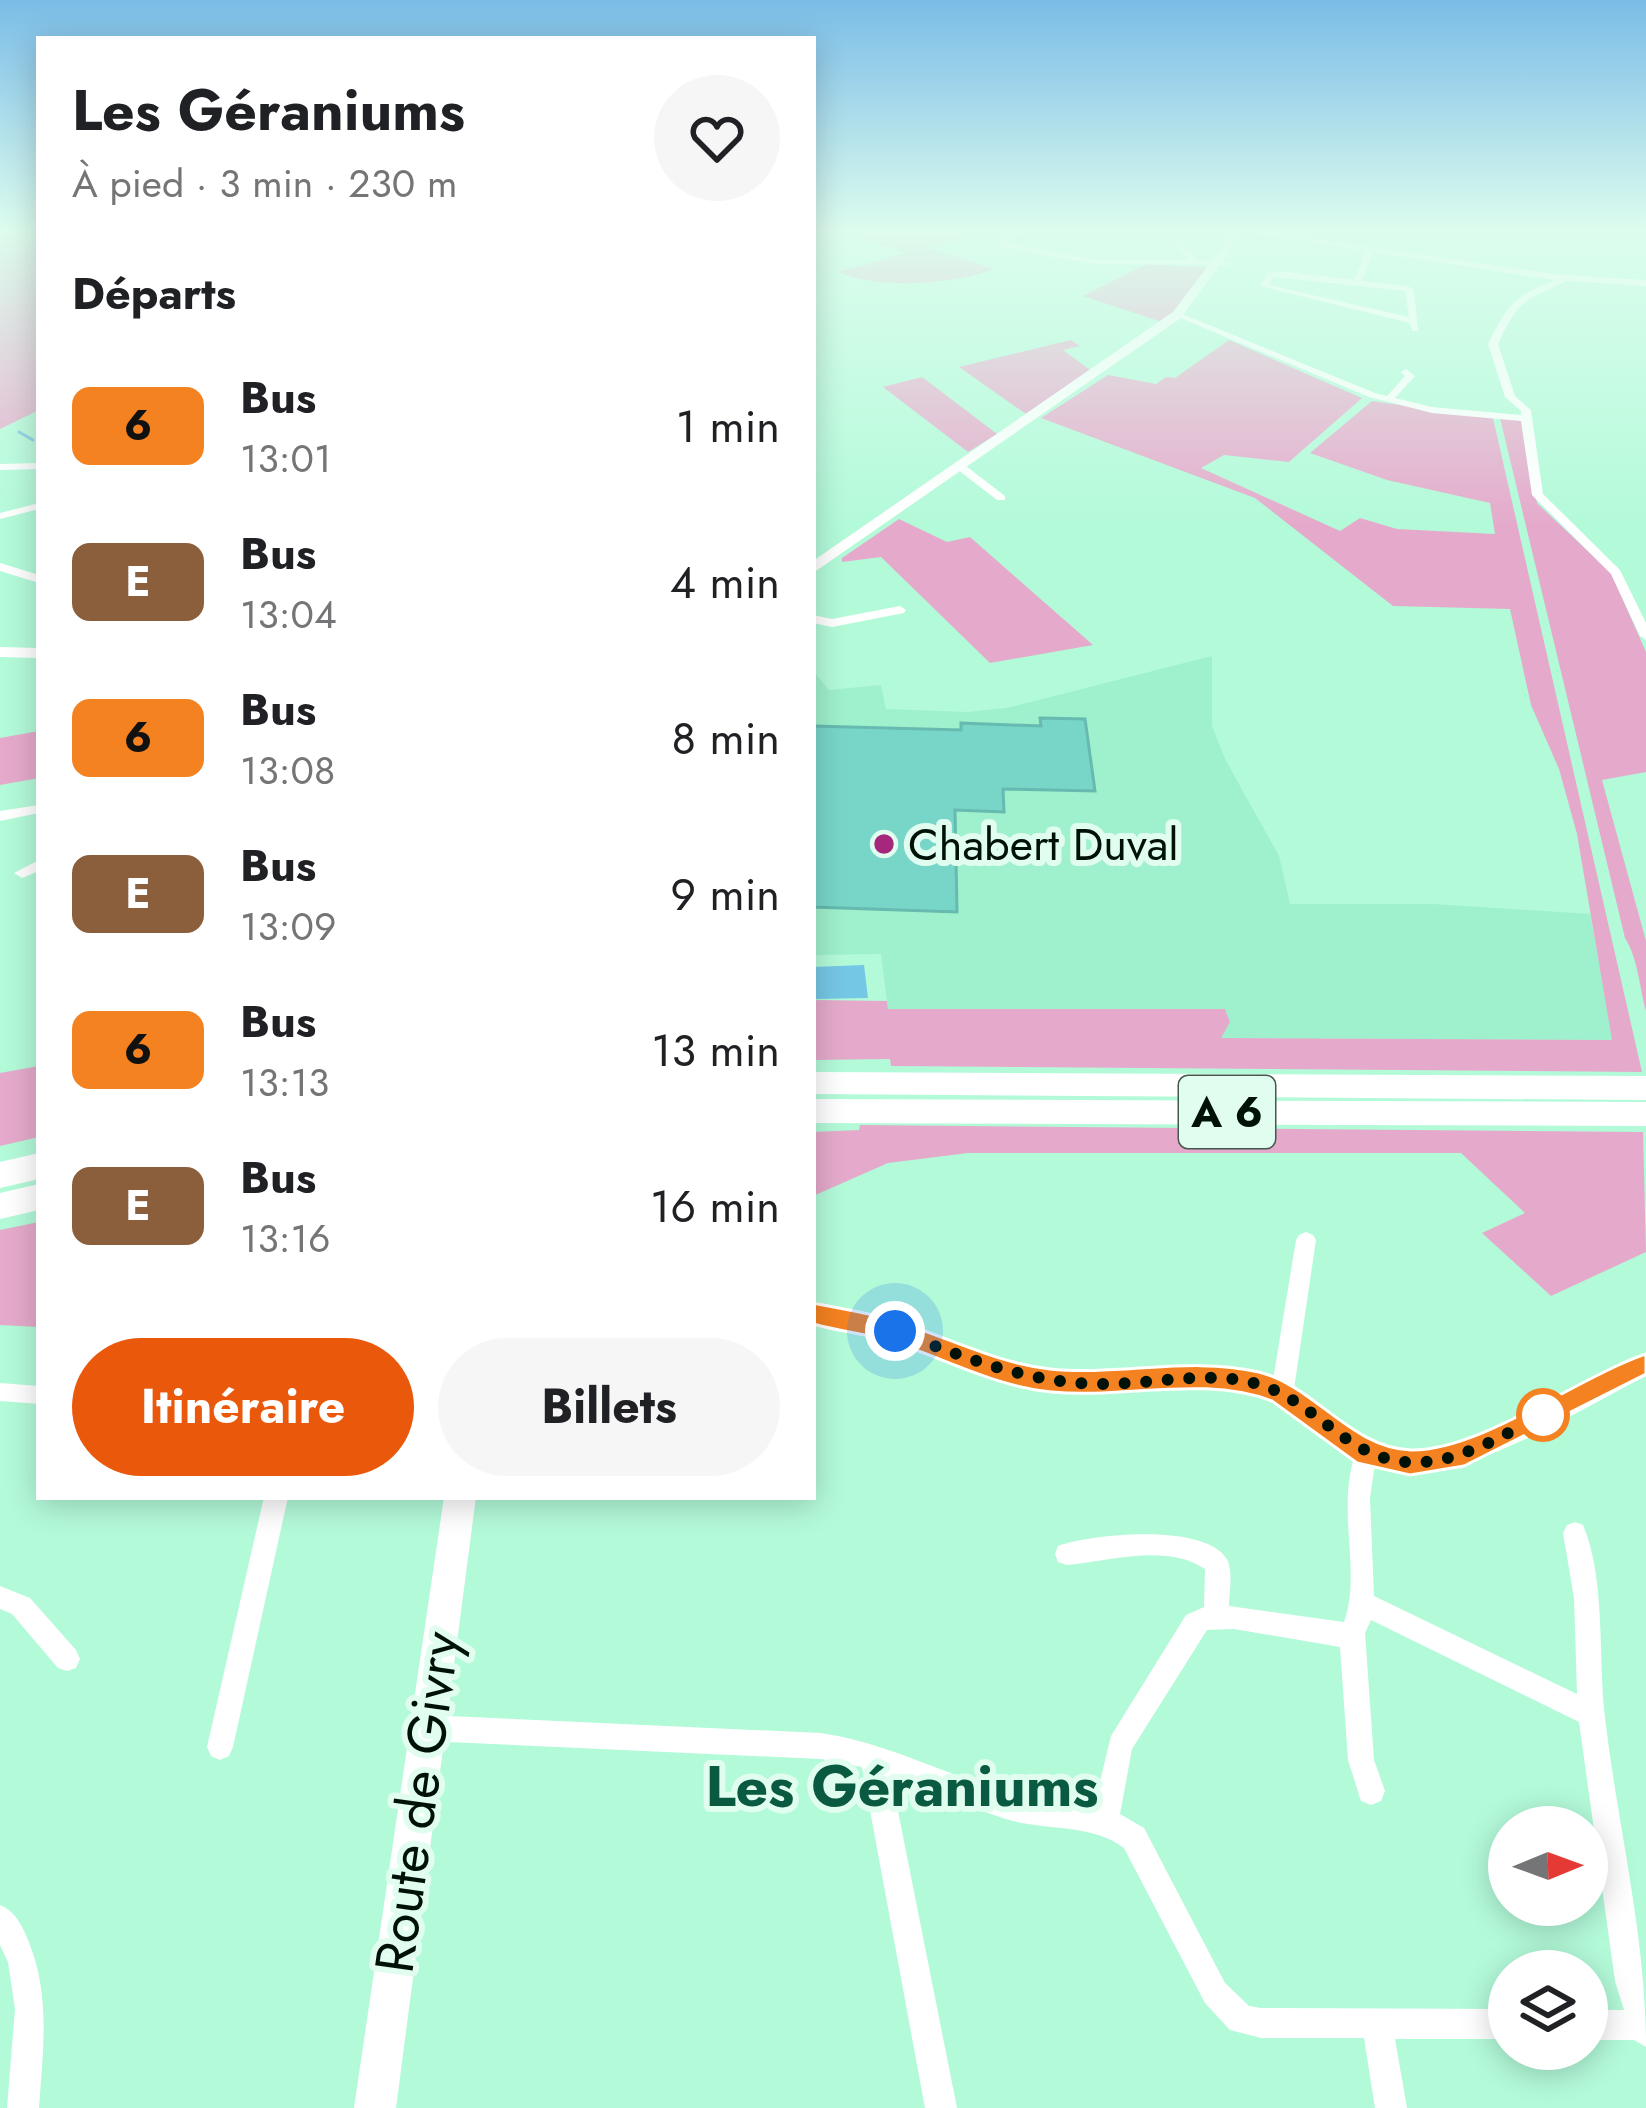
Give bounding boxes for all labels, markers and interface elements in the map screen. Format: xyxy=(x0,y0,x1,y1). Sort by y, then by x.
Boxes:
text: Les Géraniums xyxy=(72,69,465,151)
button: heart xyxy=(654,75,780,201)
text: À pied · 3 min · 230 m xyxy=(72,155,457,212)
text: Départs xyxy=(72,261,236,326)
text: Bus xyxy=(240,365,316,430)
text: 1 min xyxy=(676,394,780,459)
text: 6 xyxy=(124,395,152,456)
text: 13:01 xyxy=(240,430,332,487)
text: Bus xyxy=(240,521,316,586)
text: 4 min xyxy=(670,550,780,615)
text: E xyxy=(125,551,151,612)
text: 13:04 xyxy=(240,586,337,643)
text: Bus xyxy=(240,677,316,742)
text: 8 min xyxy=(672,706,780,771)
text: 6 xyxy=(124,707,152,768)
text: 13:08 xyxy=(240,742,335,799)
place label: Chabert Duval xyxy=(908,812,1179,877)
marker: Chabert Duval xyxy=(871,831,897,857)
text: Bus xyxy=(240,833,316,898)
text: 9 min xyxy=(670,862,780,927)
text: E xyxy=(125,863,151,924)
text: 13:09 xyxy=(240,898,336,955)
text: Bus xyxy=(240,989,316,1054)
text: 13 min xyxy=(651,1018,780,1083)
text: 6 xyxy=(124,1019,152,1080)
text: 13:13 xyxy=(240,1054,329,1111)
road number: A 6 xyxy=(1179,1076,1275,1148)
text: Bus xyxy=(240,1145,316,1210)
text: 16 min xyxy=(650,1174,780,1239)
text: E xyxy=(125,1175,151,1236)
text: 13:16 xyxy=(240,1210,331,1267)
your location xyxy=(865,1301,925,1361)
button: Itinéraire xyxy=(72,1338,414,1476)
button: Billets xyxy=(438,1338,780,1476)
unlabelled marker xyxy=(1518,1390,1568,1440)
street label: Route de Givry xyxy=(354,1626,480,1977)
district label: Les Géraniums xyxy=(705,1745,1099,1827)
north arrow xyxy=(1488,1806,1608,1926)
map controls xyxy=(1488,1806,1608,2070)
button: layers xyxy=(1488,1950,1608,2070)

